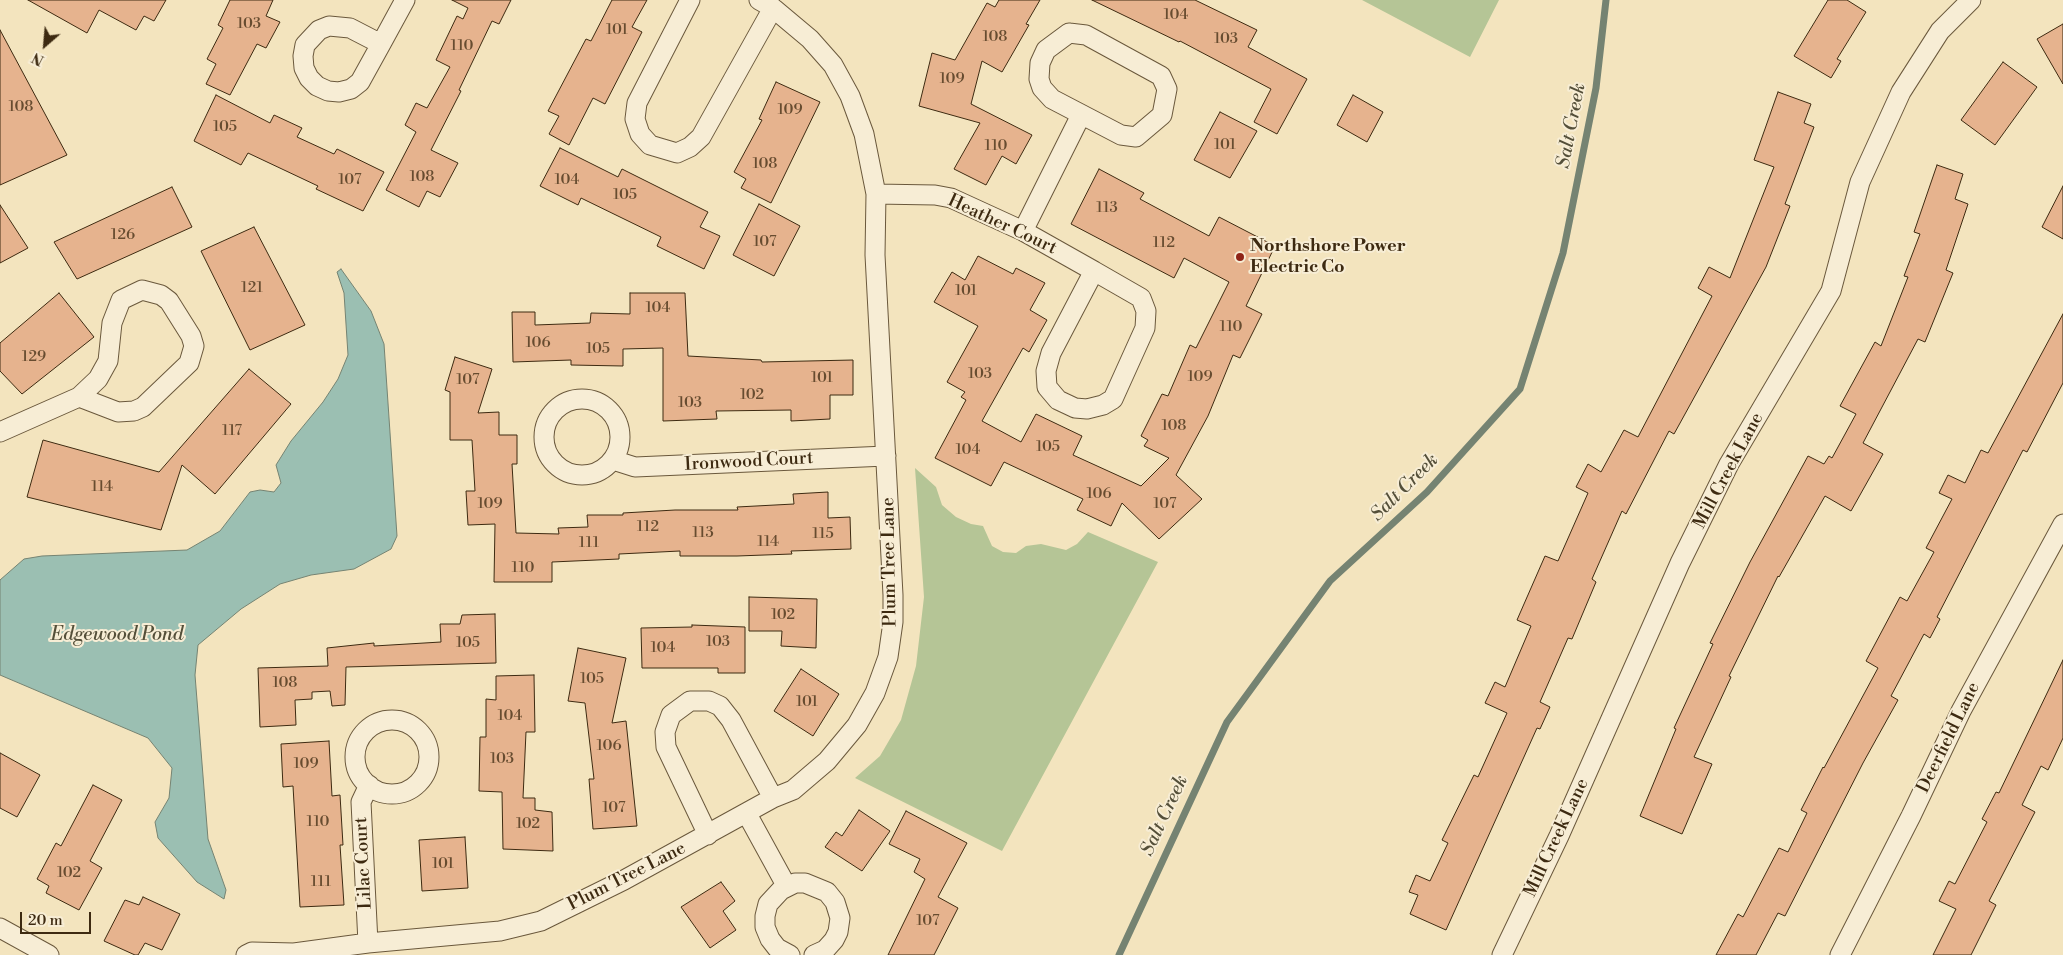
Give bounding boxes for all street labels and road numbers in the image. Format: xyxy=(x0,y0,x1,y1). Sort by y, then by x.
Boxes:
street label: Heather Court xyxy=(944,190,1060,260)
street label: Mill Creek Lane xyxy=(1689,409,1769,533)
street label: Ironwood Court xyxy=(684,448,814,476)
street label: Plum Tree Lane xyxy=(878,497,902,627)
street label: Deerfield Lane xyxy=(1913,679,1985,797)
street label: Mill Creek Lane xyxy=(1520,775,1594,901)
street label: Lilac Court xyxy=(351,816,377,910)
street label: Plum Tree Lane xyxy=(564,838,690,916)

